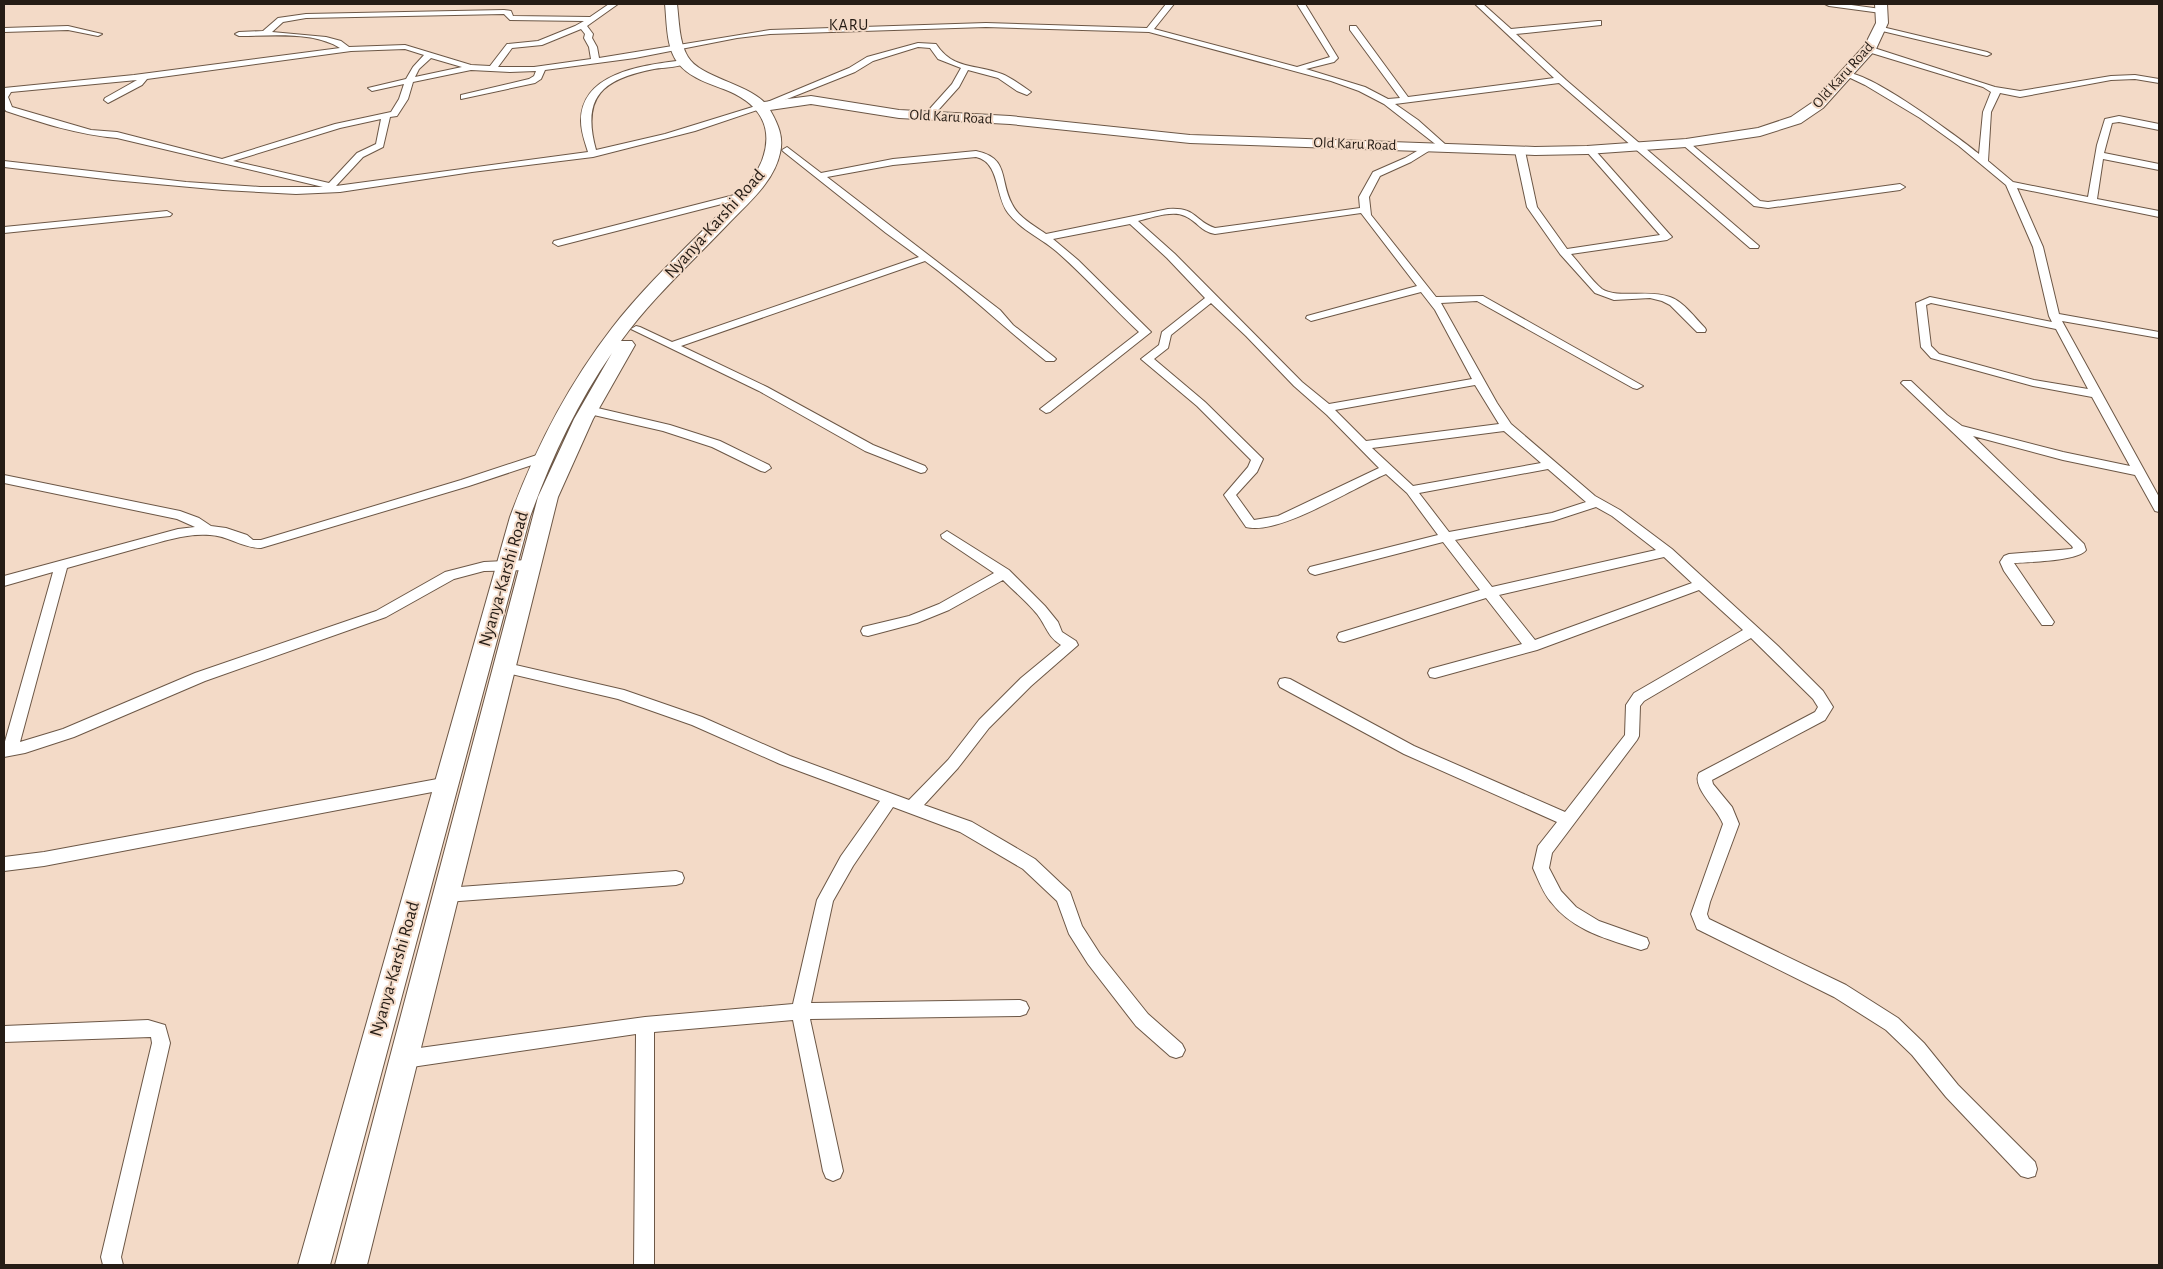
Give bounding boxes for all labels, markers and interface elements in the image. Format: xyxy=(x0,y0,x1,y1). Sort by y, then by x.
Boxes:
district label: KARU xyxy=(829,17,869,33)
street label: Old Karu Road xyxy=(1810,39,1877,111)
street label: Old Karu Road xyxy=(909,107,993,127)
street label: Old Karu Road xyxy=(1313,135,1397,153)
street label: Nyanya-Karshi Road xyxy=(662,166,768,282)
street label: Nyanya-Karshi Road xyxy=(476,509,532,649)
street label: Nyanya-Karshi Road xyxy=(367,899,423,1039)

